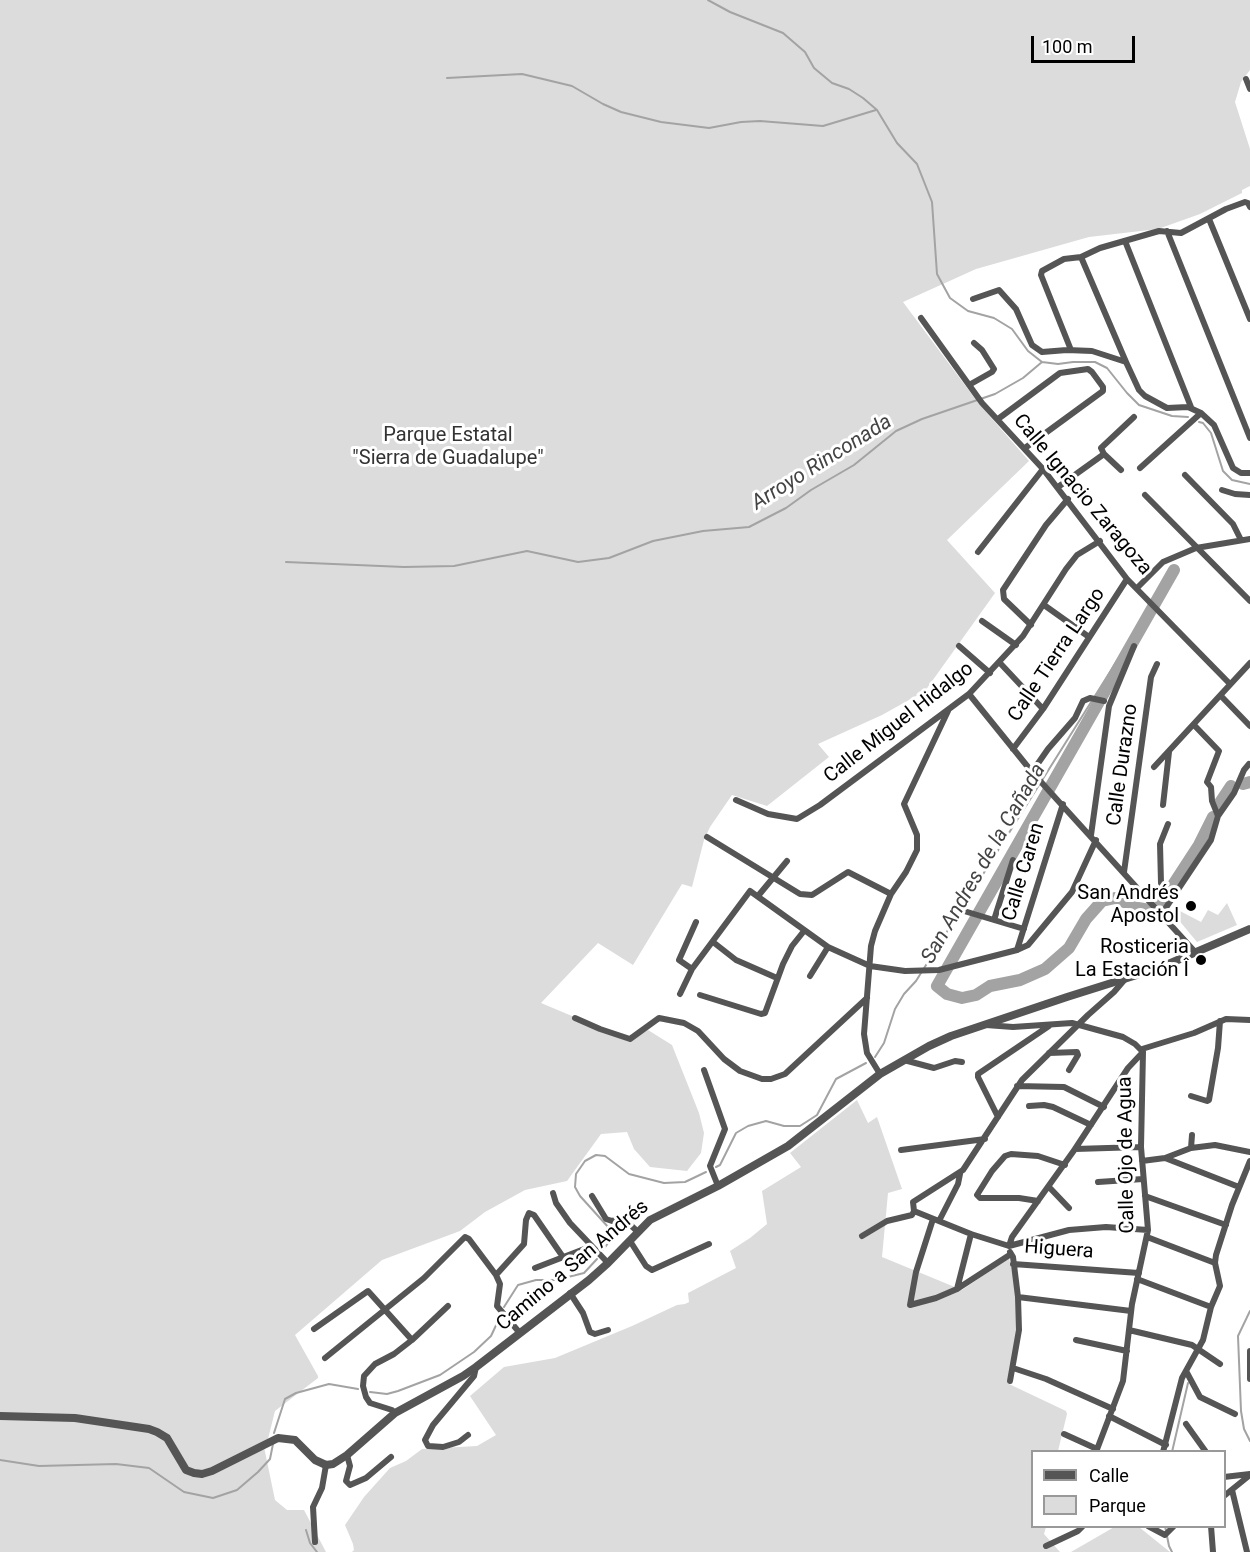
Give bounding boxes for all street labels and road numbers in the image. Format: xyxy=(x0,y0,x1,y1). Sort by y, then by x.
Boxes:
street label: Calle Ignacio Zaragoza xyxy=(1008,410,1156,580)
street label: Calle Tierra Largo xyxy=(1003,583,1111,727)
street label: Calle Miguel Hidalgo xyxy=(820,657,978,789)
street label: Calle Durazno xyxy=(1103,702,1143,828)
street label: Calle Caren xyxy=(998,820,1050,924)
street label: Calle Ojo de Agua xyxy=(1114,1076,1140,1234)
street label: Camino a San Andrés xyxy=(492,1195,654,1337)
street label: Higuera xyxy=(1024,1236,1094,1264)

